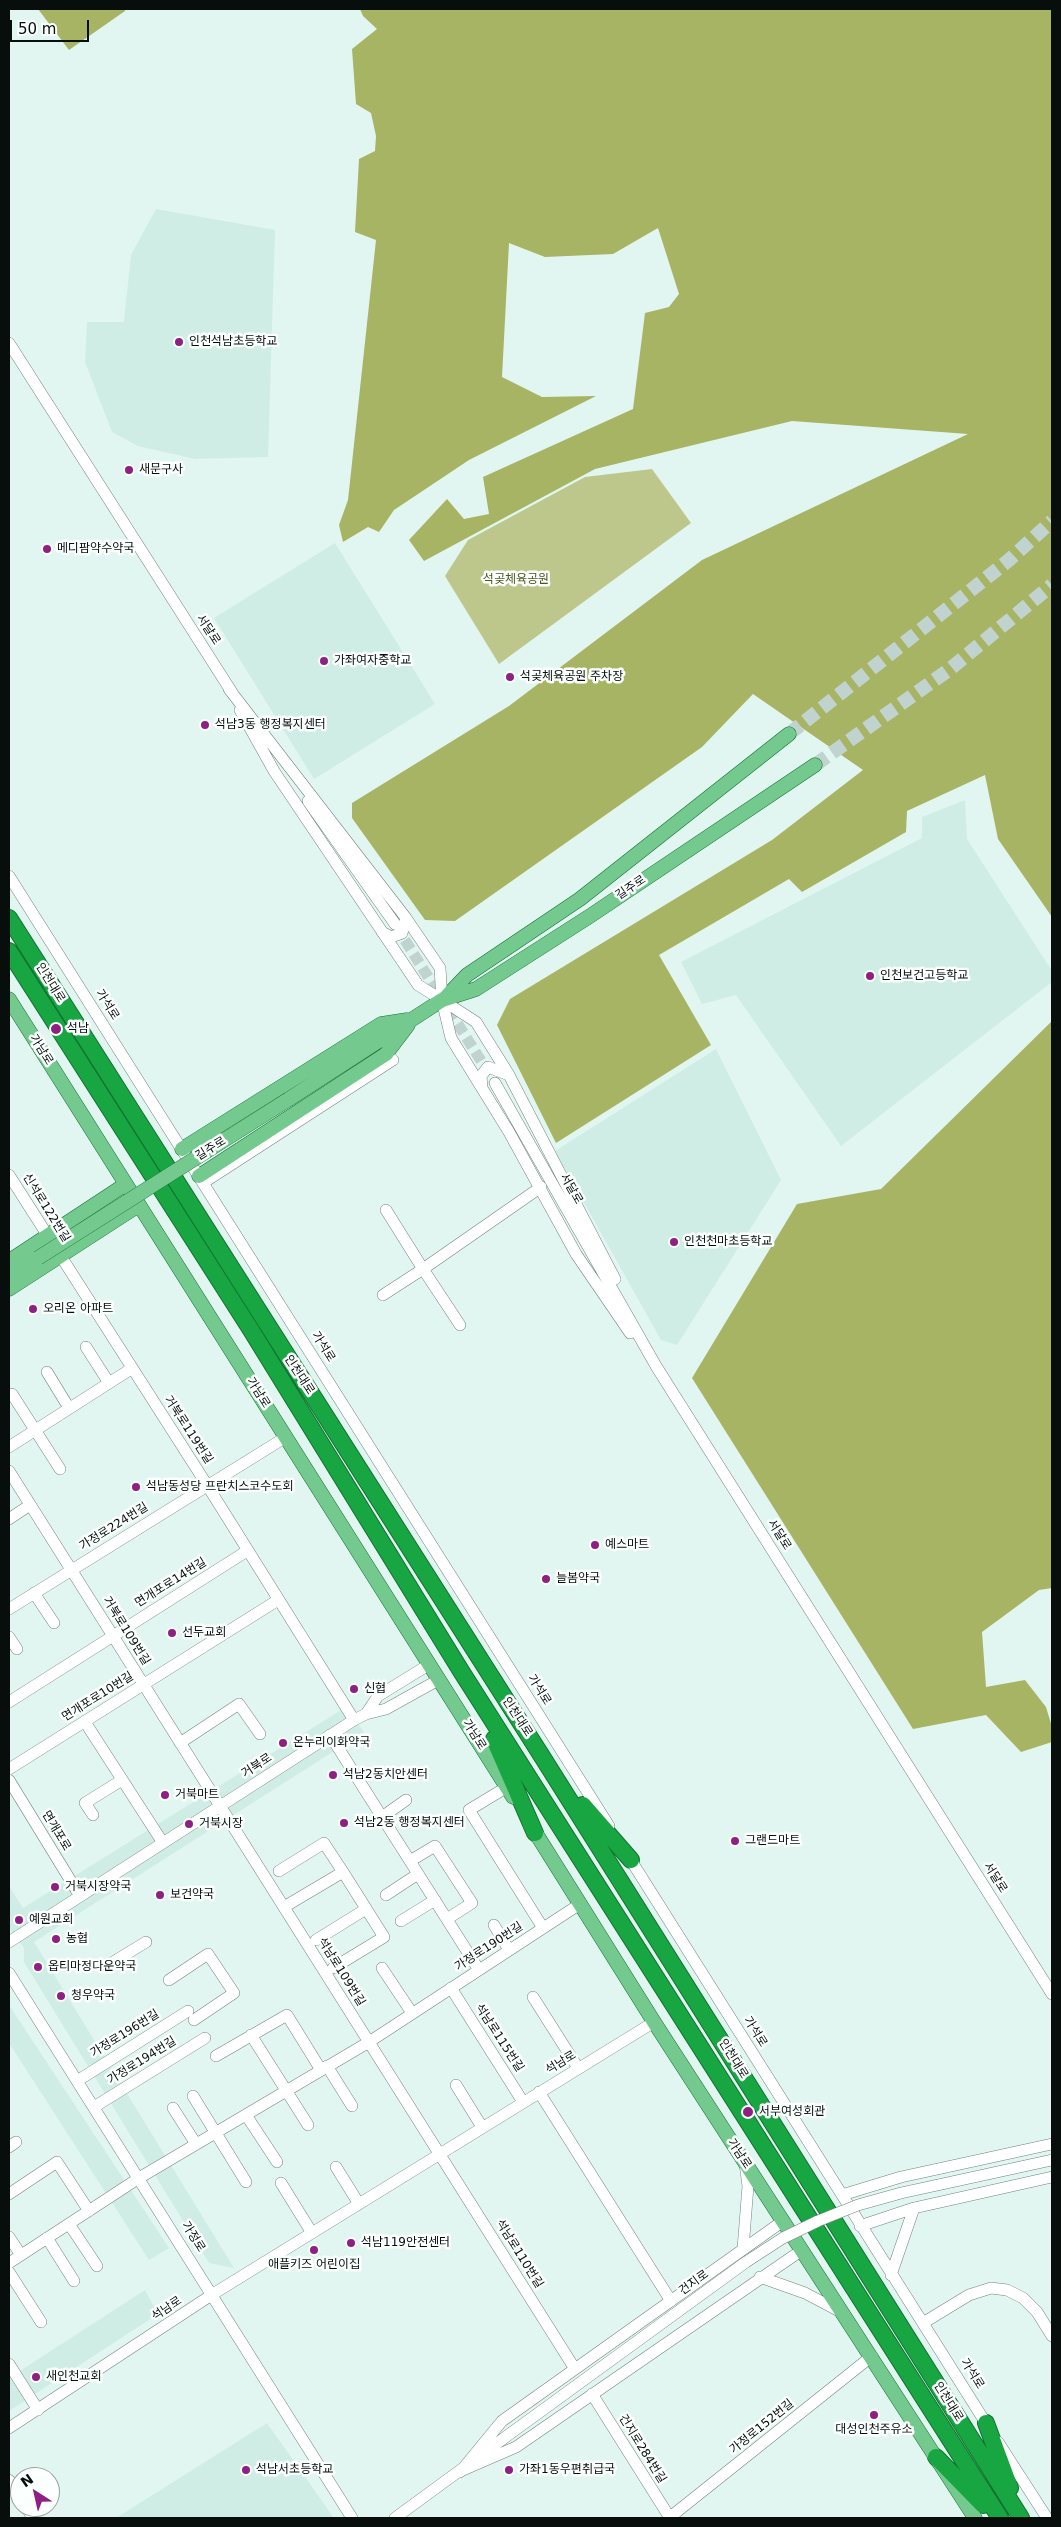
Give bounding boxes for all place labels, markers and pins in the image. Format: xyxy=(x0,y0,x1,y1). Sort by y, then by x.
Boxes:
place label: 인천석남초등학교 xyxy=(189,335,277,349)
marker: 인천석남초등학교 xyxy=(173,336,185,348)
place label: 새문구사 xyxy=(139,463,183,477)
marker: 새문구사 xyxy=(123,464,135,476)
place label: 메디팜약수약국 xyxy=(57,542,134,556)
marker: 메디팜약수약국 xyxy=(41,543,53,555)
place label: 가좌여자중학교 xyxy=(334,654,411,668)
marker: 가좌여자중학교 xyxy=(318,655,330,667)
place label: 석곶체육공원 주차장 xyxy=(520,670,623,684)
marker: 석곶체육공원 주차장 xyxy=(504,671,516,683)
place label: 석남3동 행정복지센터 xyxy=(215,718,326,732)
marker: 석남3동 행정복지센터 xyxy=(199,719,211,731)
place label: 인천보건고등학교 xyxy=(880,969,968,983)
marker: 인천보건고등학교 xyxy=(864,970,876,982)
marker: 석남 xyxy=(49,1022,63,1036)
place label: 석남 xyxy=(67,1022,89,1036)
place label: 인천천마초등학교 xyxy=(684,1235,772,1249)
marker: 인천천마초등학교 xyxy=(668,1236,680,1248)
place label: 오리온 아파트 xyxy=(43,1302,113,1316)
marker: 오리온 아파트 xyxy=(27,1303,39,1315)
place label: 석남동성당 프란치스코수도회 xyxy=(146,1480,293,1494)
marker: 석남동성당 프란치스코수도회 xyxy=(130,1481,142,1493)
place label: 예스마트 xyxy=(605,1538,649,1552)
marker: 예스마트 xyxy=(589,1539,601,1551)
place label: 늘봄약국 xyxy=(556,1572,600,1586)
marker: 늘봄약국 xyxy=(540,1573,552,1585)
place label: 선두교회 xyxy=(182,1626,226,1640)
marker: 선두교회 xyxy=(166,1627,178,1639)
place label: 신협 xyxy=(364,1682,386,1696)
marker: 신협 xyxy=(348,1683,360,1695)
place label: 온누리이화약국 xyxy=(293,1736,370,1750)
marker: 온누리이화약국 xyxy=(277,1737,289,1749)
place label: 석남2동치안센터 xyxy=(343,1768,428,1782)
marker: 석남2동치안센터 xyxy=(327,1769,339,1781)
place label: 거북마트 xyxy=(175,1788,219,1802)
marker: 거북마트 xyxy=(159,1789,171,1801)
place label: 석남2동 행정복지센터 xyxy=(354,1816,465,1830)
place label: 거북시장 xyxy=(199,1817,243,1831)
marker: 석남2동 행정복지센터 xyxy=(338,1817,350,1829)
marker: 거북시장 xyxy=(183,1818,195,1830)
place label: 그랜드마트 xyxy=(745,1834,800,1848)
marker: 그랜드마트 xyxy=(729,1835,741,1847)
place label: 거북시장약국 xyxy=(65,1880,131,1894)
marker: 거북시장약국 xyxy=(49,1881,61,1893)
place label: 보건약국 xyxy=(170,1888,214,1902)
marker: 보건약국 xyxy=(154,1889,166,1901)
place label: 예원교회 xyxy=(29,1913,73,1927)
marker: 예원교회 xyxy=(13,1914,25,1926)
place label: 농협 xyxy=(66,1932,88,1946)
marker: 농협 xyxy=(50,1933,62,1945)
place label: 옵티마정다운약국 xyxy=(48,1960,136,1974)
marker: 옵티마정다운약국 xyxy=(32,1961,44,1973)
place label: 청우약국 xyxy=(71,1989,115,2003)
marker: 청우약국 xyxy=(55,1990,67,2002)
marker: 서부여성회관 xyxy=(741,2105,755,2119)
place label: 서부여성회관 xyxy=(759,2105,825,2119)
place label: 석남119안전센터 xyxy=(361,2236,450,2250)
marker: 석남119안전센터 xyxy=(345,2237,357,2249)
marker: 애플키즈 어린이집 xyxy=(308,2244,320,2256)
place label: 애플키즈 어린이집 xyxy=(268,2258,360,2272)
place label: 새인천교회 xyxy=(46,2370,101,2384)
marker: 새인천교회 xyxy=(30,2371,42,2383)
marker: 대성인천주유소 xyxy=(868,2409,880,2421)
place label: 대성인천주유소 xyxy=(835,2423,913,2437)
place label: 석남서초등학교 xyxy=(256,2463,333,2477)
place label: 가좌1동우편취급국 xyxy=(519,2463,615,2477)
marker: 석남서초등학교 xyxy=(240,2464,252,2476)
marker: 가좌1동우편취급국 xyxy=(503,2464,515,2476)

